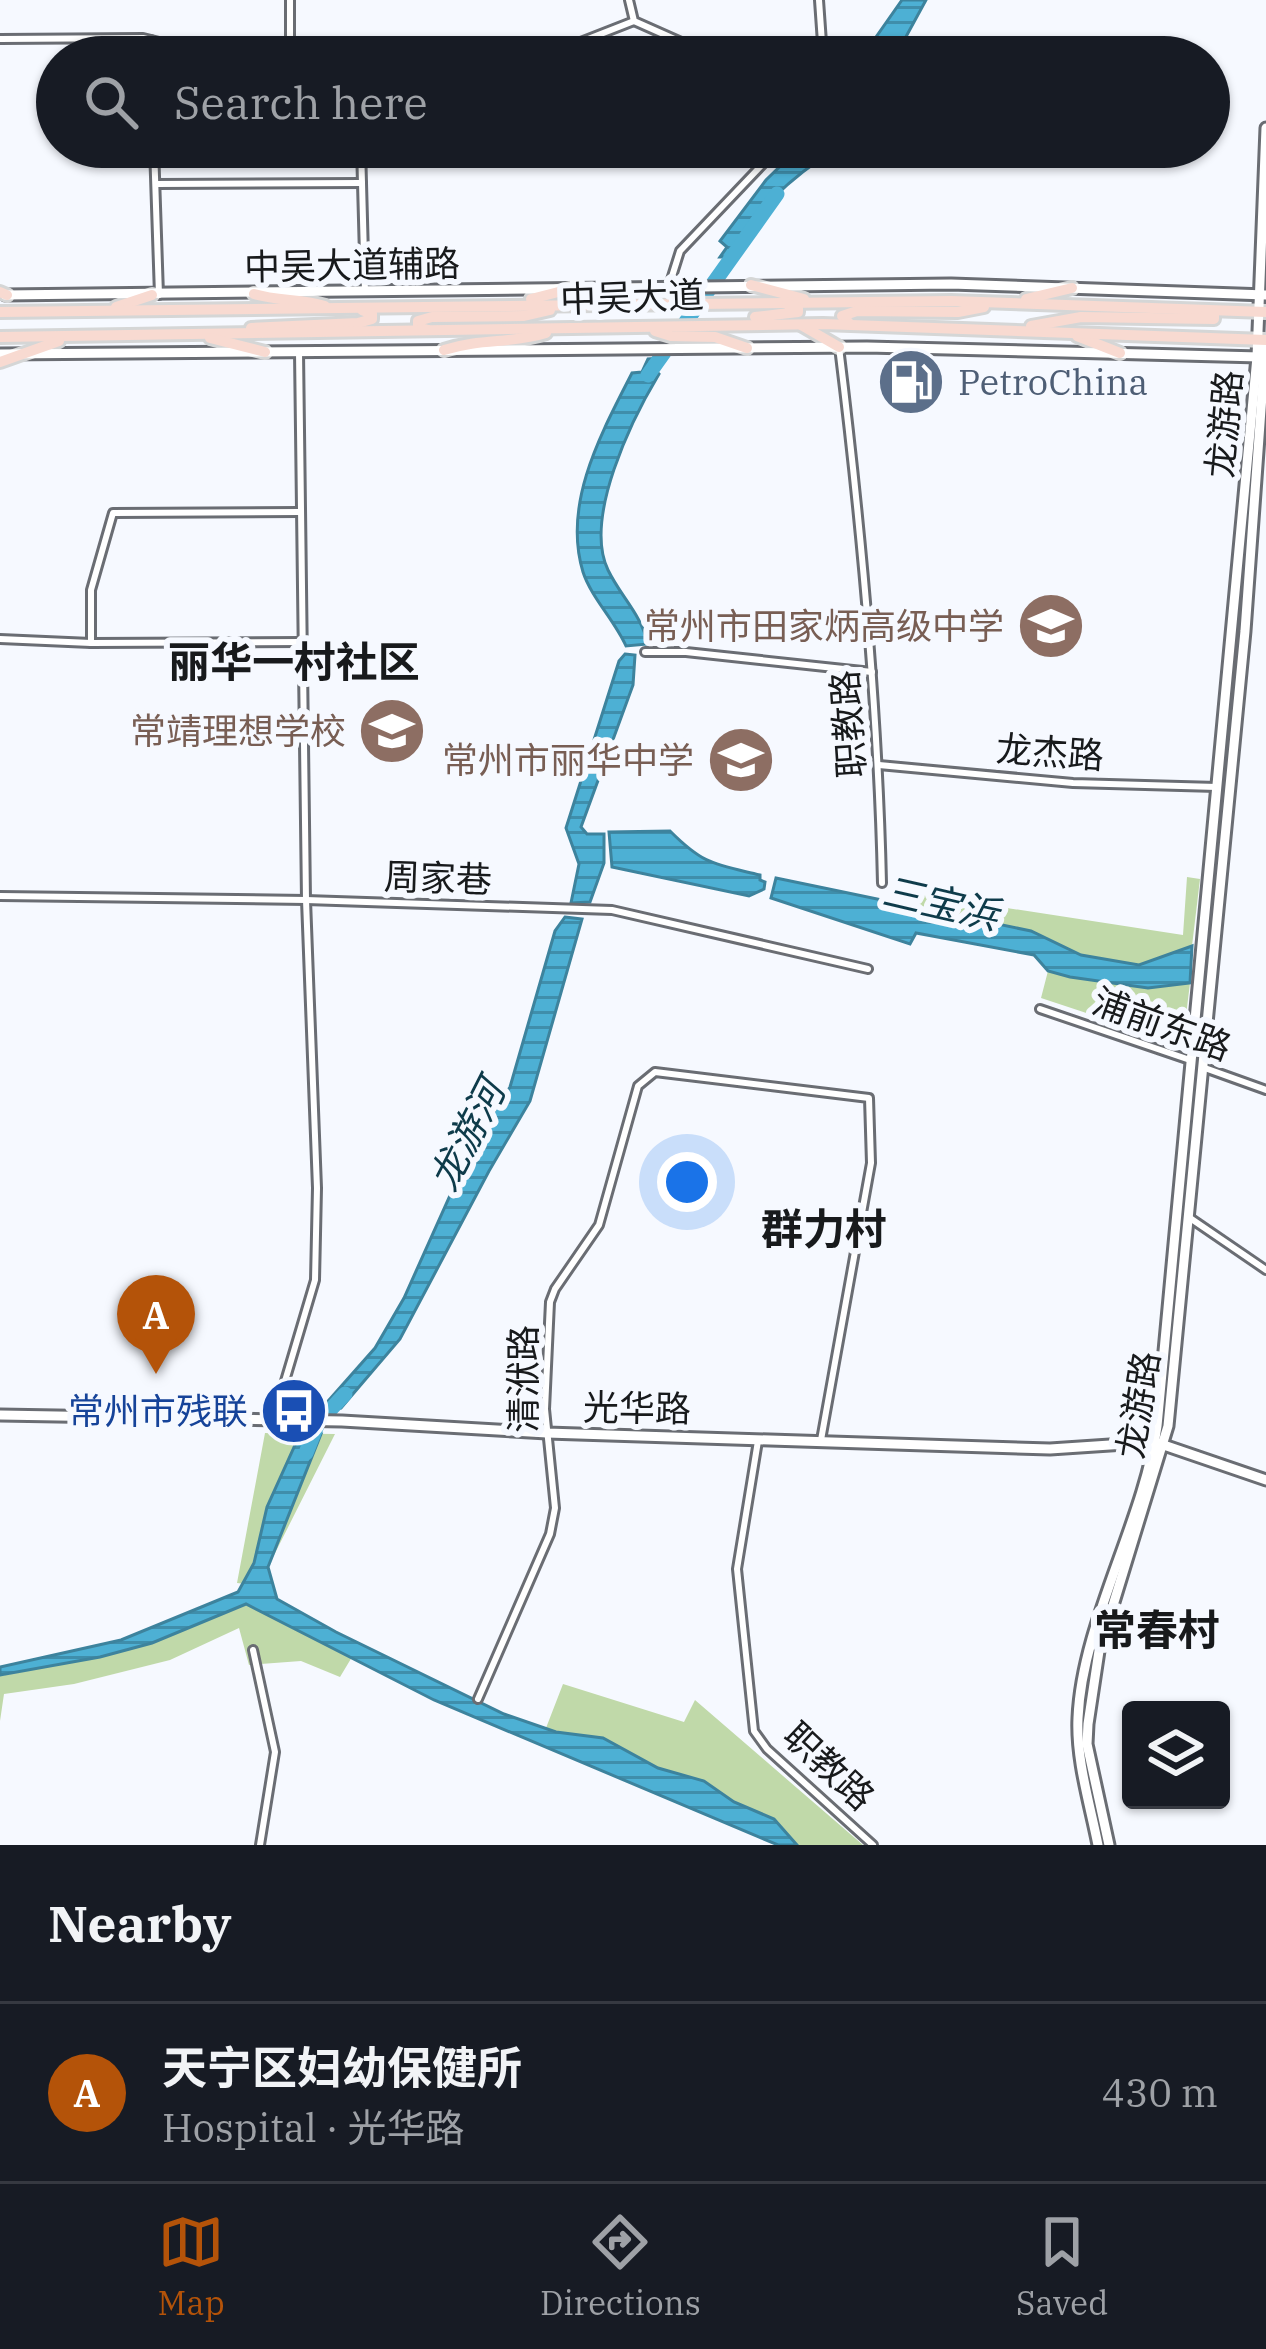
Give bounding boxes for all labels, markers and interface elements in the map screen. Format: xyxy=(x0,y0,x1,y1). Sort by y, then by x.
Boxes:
search box xyxy=(36,36,1230,168)
icon: search xyxy=(78,69,144,135)
text: Search here xyxy=(174,73,428,131)
street label: 中吴大道辅路 xyxy=(244,239,460,290)
street label: 中吴大道 xyxy=(559,271,705,322)
fuel station icon: PetroChina xyxy=(876,347,946,417)
place label: PetroChina xyxy=(958,358,1148,405)
street label: 龙游路 xyxy=(1195,368,1252,480)
school or university icon: 常州市田家炳高级中学 xyxy=(1016,591,1086,661)
place label: 常州市田家炳高级中学 xyxy=(644,602,1004,649)
district label: 丽华一村社区 xyxy=(168,634,420,689)
street label: 职教路 xyxy=(820,669,875,780)
school or university icon: 常靖理想学校 xyxy=(357,696,427,766)
place label: 常靖理想学校 xyxy=(130,707,346,754)
street label: 龙杰路 xyxy=(995,724,1106,779)
school or university icon: 常州市丽华中学 xyxy=(706,725,776,795)
place label: 常州市丽华中学 xyxy=(442,736,694,783)
street label: 周家巷 xyxy=(383,852,493,903)
water label: 三宝浜 xyxy=(878,865,1007,941)
street label: 浦前东路 xyxy=(1086,977,1238,1070)
water label: 龙游河 xyxy=(417,1065,519,1198)
your location xyxy=(657,1152,717,1212)
district label: 群力村 xyxy=(761,1201,887,1256)
pin: A xyxy=(117,1275,195,1374)
street label: 清洑路 xyxy=(499,1325,546,1433)
street label: 龙游路 xyxy=(1106,1348,1169,1462)
bus stop icon: 常州市残联 xyxy=(259,1376,329,1446)
street label: 光华路 xyxy=(583,1383,691,1432)
place label: 常州市残联 xyxy=(68,1387,248,1434)
district label: 常春村 xyxy=(1094,1602,1220,1657)
map controls xyxy=(1122,1701,1230,1809)
button: layers xyxy=(1122,1701,1230,1809)
street label: 职教路 xyxy=(774,1712,885,1820)
text: Nearby xyxy=(48,1890,232,1956)
text: 天宁区妇幼保健所 xyxy=(162,2038,522,2096)
text: A xyxy=(73,2067,101,2118)
text: 430 m xyxy=(1102,2067,1218,2118)
text: Hospital · 光华路 xyxy=(162,2102,464,2153)
tab: Map xyxy=(158,2209,225,2324)
tab: Directions xyxy=(540,2209,701,2324)
tab: Saved xyxy=(1016,2209,1108,2324)

